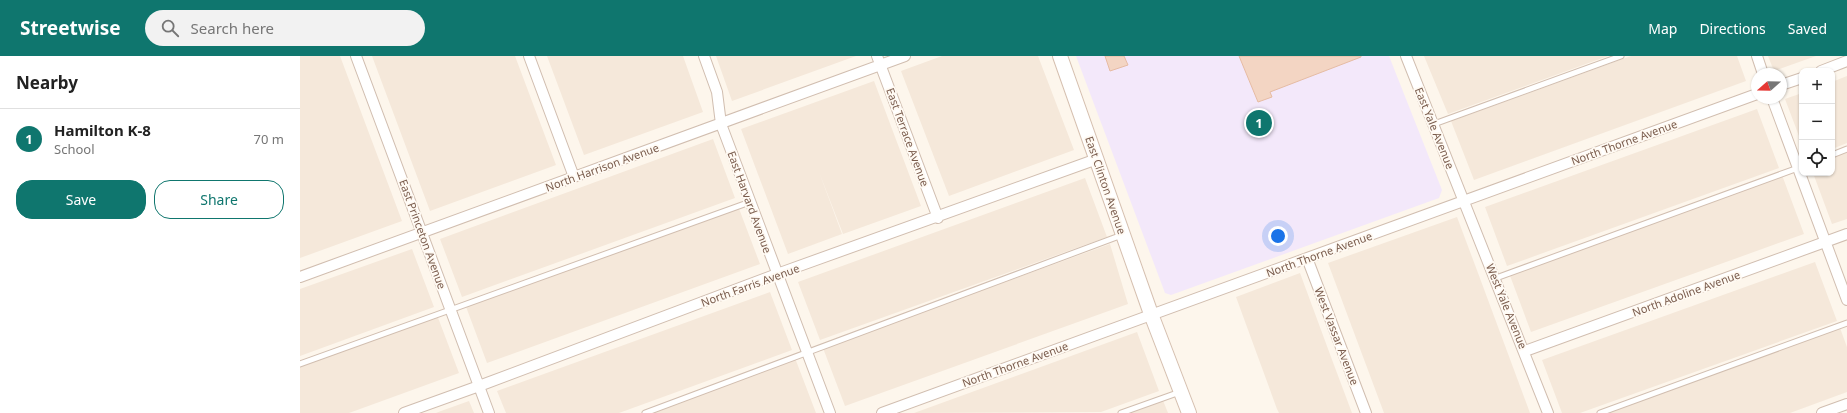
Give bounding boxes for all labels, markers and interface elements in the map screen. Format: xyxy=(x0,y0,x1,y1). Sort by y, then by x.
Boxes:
search box xyxy=(145,10,425,46)
text: Streetwise xyxy=(20,15,121,41)
icon: search xyxy=(159,17,181,39)
text: Search here xyxy=(191,18,274,38)
text: Map xyxy=(1648,19,1677,38)
text: Directions xyxy=(1699,19,1766,38)
text: Saved xyxy=(1788,19,1827,38)
north arrow xyxy=(1751,68,1787,104)
map controls xyxy=(1799,68,1835,176)
button: + xyxy=(1799,68,1835,104)
text: Nearby xyxy=(16,71,78,94)
street label: East Yale Avenue xyxy=(1412,85,1458,171)
street label: East Terrace Avenue xyxy=(883,86,933,188)
button: − xyxy=(1799,104,1835,140)
pin: 1 xyxy=(1246,108,1272,138)
street label: North Thorne Avenue xyxy=(1569,116,1679,168)
text: Hamilton K-8 xyxy=(54,120,151,140)
text: 1 xyxy=(25,130,33,148)
text: 70 m xyxy=(254,130,284,148)
street label: East Clinton Avenue xyxy=(1082,134,1130,236)
street label: North Harrison Avenue xyxy=(543,139,661,195)
text: School xyxy=(54,140,95,158)
button: locate xyxy=(1799,140,1835,176)
street label: East Harvard Avenue xyxy=(725,149,775,255)
street label: East Princeton Avenue xyxy=(396,177,450,291)
button: Save xyxy=(16,180,146,219)
button: Share xyxy=(154,180,284,219)
your location xyxy=(1268,226,1288,246)
street label: North Thorne Avenue xyxy=(1264,228,1374,280)
street label: North Farris Avenue xyxy=(699,260,801,310)
street label: West Yale Avenue xyxy=(1483,261,1531,351)
street label: North Adoline Avenue xyxy=(1630,266,1742,320)
street label: West Vassar Avenue xyxy=(1311,285,1363,387)
street label: North Thorne Avenue xyxy=(960,338,1070,390)

